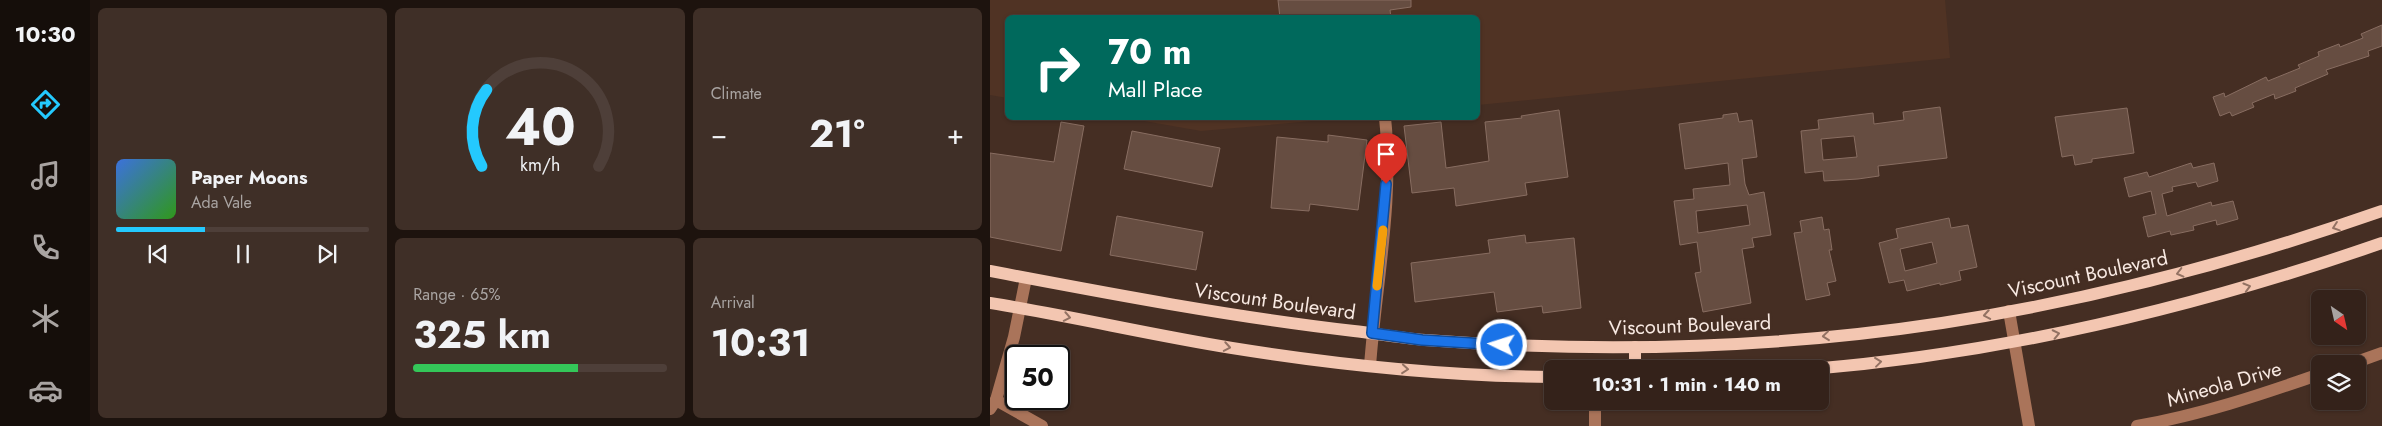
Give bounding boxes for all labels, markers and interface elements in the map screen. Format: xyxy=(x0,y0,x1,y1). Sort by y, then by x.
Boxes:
text: 10:30 xyxy=(14,18,76,50)
text: 70 m xyxy=(1108,27,1191,77)
icon: right xyxy=(1025,35,1090,100)
text: Mall Place xyxy=(1108,73,1203,105)
text: Climate xyxy=(711,82,762,105)
icon: directions xyxy=(28,87,63,122)
text: 40 xyxy=(505,89,575,165)
text: 21° xyxy=(809,106,865,161)
text: − xyxy=(711,114,727,155)
text: + xyxy=(947,114,964,155)
pin xyxy=(1365,133,1407,184)
icon: arrive xyxy=(1372,140,1400,168)
text: km/h xyxy=(520,152,560,178)
icon: music xyxy=(28,158,63,193)
text: Paper Moons xyxy=(191,164,308,191)
text: Ada Vale xyxy=(191,191,252,214)
one-way arrow xyxy=(2332,221,2341,231)
icon: phone xyxy=(28,230,63,265)
icon: previous xyxy=(144,240,172,268)
icon: pause xyxy=(229,240,257,268)
icon: next xyxy=(313,240,341,268)
street label: Viscount Boulevard xyxy=(2006,243,2171,306)
one-way arrow xyxy=(2176,267,2185,278)
street label: Viscount Boulevard xyxy=(1192,276,1357,327)
one-way arrow xyxy=(2243,282,2252,293)
text: Range · 65% xyxy=(413,283,500,306)
north arrow xyxy=(2311,290,2366,345)
map controls xyxy=(2311,290,2366,410)
text: Arrival xyxy=(711,291,755,314)
icon: climate xyxy=(28,301,63,336)
text: 325 km xyxy=(413,307,551,362)
street label: Viscount Boulevard xyxy=(1608,308,1772,343)
one-way arrow xyxy=(1983,309,1991,319)
one-way arrow xyxy=(1062,311,1071,322)
text: 10:31 xyxy=(711,315,810,370)
position arrow xyxy=(1475,318,1527,370)
one-way arrow xyxy=(2051,329,2060,340)
one-way arrow xyxy=(1822,330,1830,341)
one-way arrow xyxy=(1223,341,1231,352)
speed limit sign: 50 xyxy=(1005,345,1070,410)
street label: Mineola Drive xyxy=(2164,354,2285,415)
button: layers xyxy=(2311,355,2366,410)
one-way arrow xyxy=(1874,357,1882,368)
one-way arrow xyxy=(1401,364,1409,375)
text: 10:31 · 1 min · 140 m xyxy=(1592,371,1781,398)
icon: car xyxy=(28,373,63,408)

